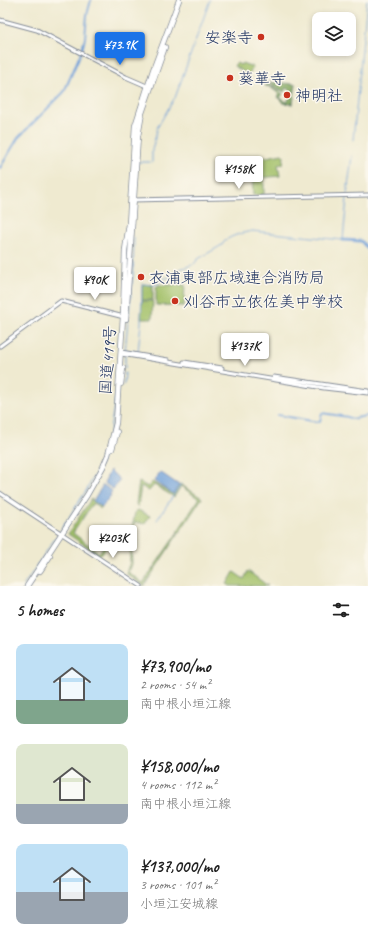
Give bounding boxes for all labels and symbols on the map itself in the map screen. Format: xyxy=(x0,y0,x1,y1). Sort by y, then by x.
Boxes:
place label: 安楽寺 xyxy=(205,28,253,48)
pin: ¥73.9K xyxy=(87,32,153,66)
marker: 安楽寺 xyxy=(256,32,266,42)
place label: 葵華寺 xyxy=(238,69,286,89)
marker: 葵華寺 xyxy=(225,73,235,83)
place label: 神明社 xyxy=(295,86,343,106)
marker: 神明社 xyxy=(282,90,292,100)
pin: ¥158K xyxy=(211,156,267,190)
pin: ¥90K xyxy=(71,267,119,301)
place label: 衣浦東部広域連合消防局 xyxy=(149,268,325,288)
marker: 衣浦東部広域連合消防局 xyxy=(136,272,146,282)
place label: 刈谷市立依佐美中学校 xyxy=(183,292,343,312)
marker: 刈谷市立依佐美中学校 xyxy=(170,296,180,306)
street label: 国道419号 xyxy=(96,325,120,395)
pin: ¥137K xyxy=(217,333,273,367)
pin: ¥203K xyxy=(85,525,141,559)

